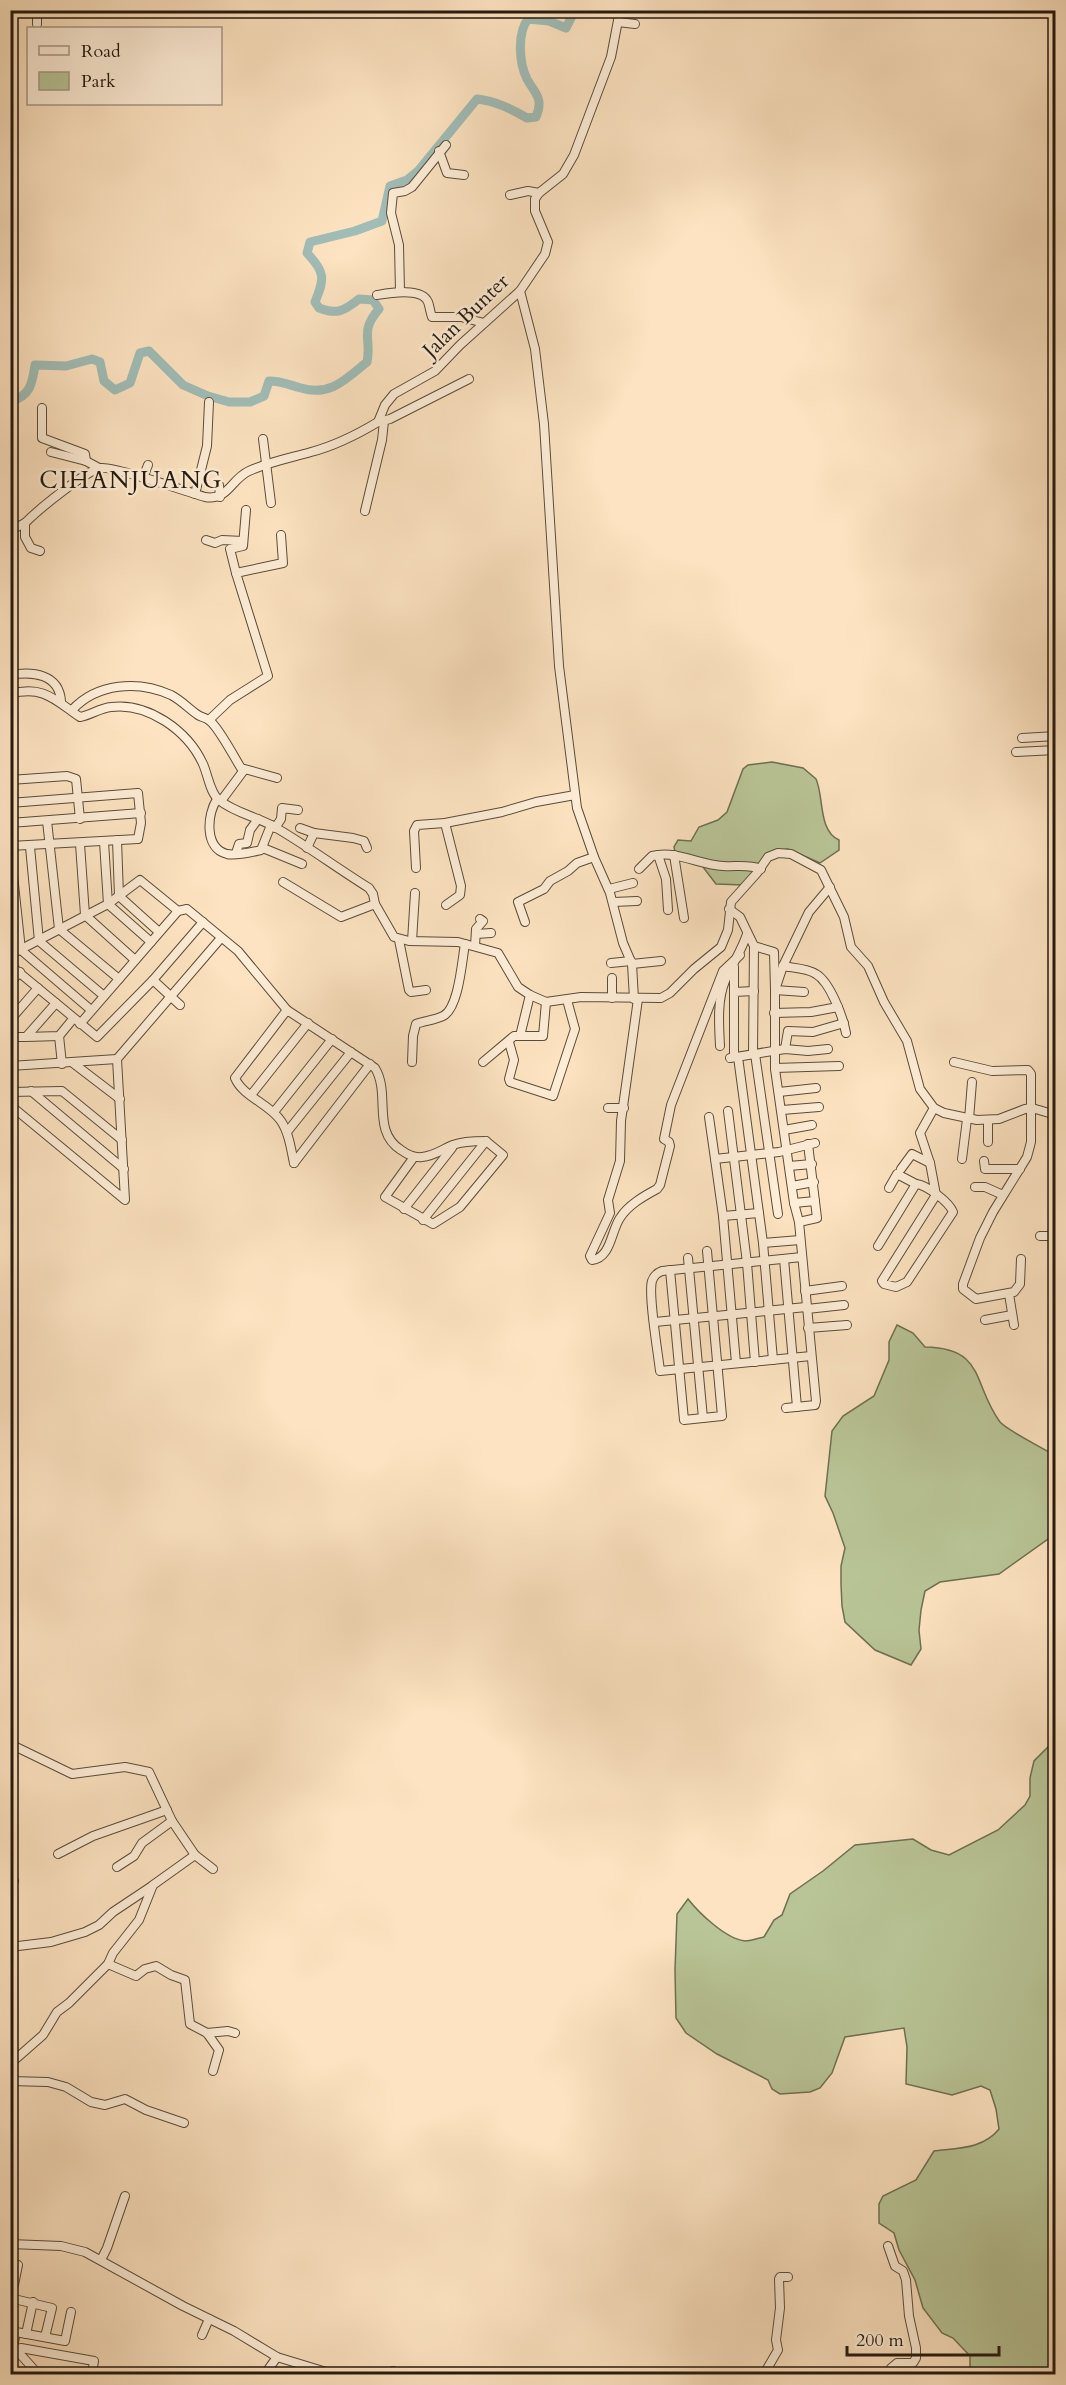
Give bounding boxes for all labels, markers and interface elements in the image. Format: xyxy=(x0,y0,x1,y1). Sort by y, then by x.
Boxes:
legend xyxy=(27,27,222,105)
text: Road xyxy=(81,39,121,64)
text: Park xyxy=(81,69,116,94)
street label: Jalan Bunter xyxy=(414,267,516,367)
district label: CIHANJUANG xyxy=(39,464,223,497)
scale bar xyxy=(847,2319,998,2357)
text: 200 m xyxy=(856,2328,904,2353)

